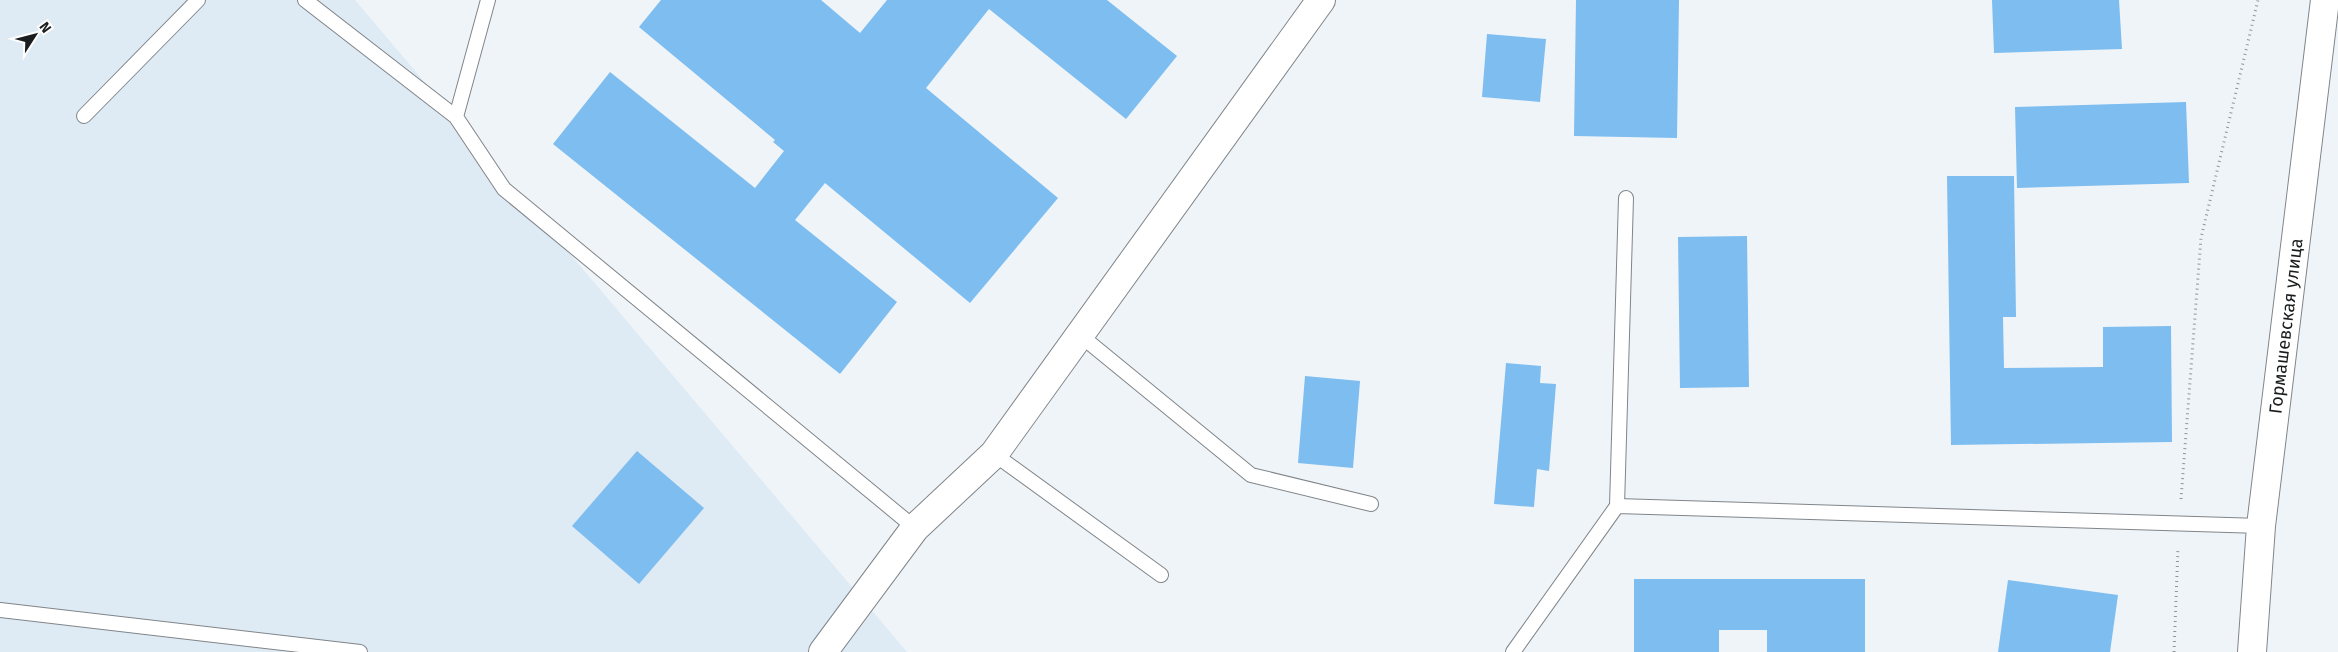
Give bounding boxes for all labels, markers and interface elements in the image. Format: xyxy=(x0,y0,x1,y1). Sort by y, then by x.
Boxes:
north arrow xyxy=(10,10,60,60)
text: N xyxy=(36,19,55,36)
street label: Гормашевская улица xyxy=(2264,237,2308,415)

